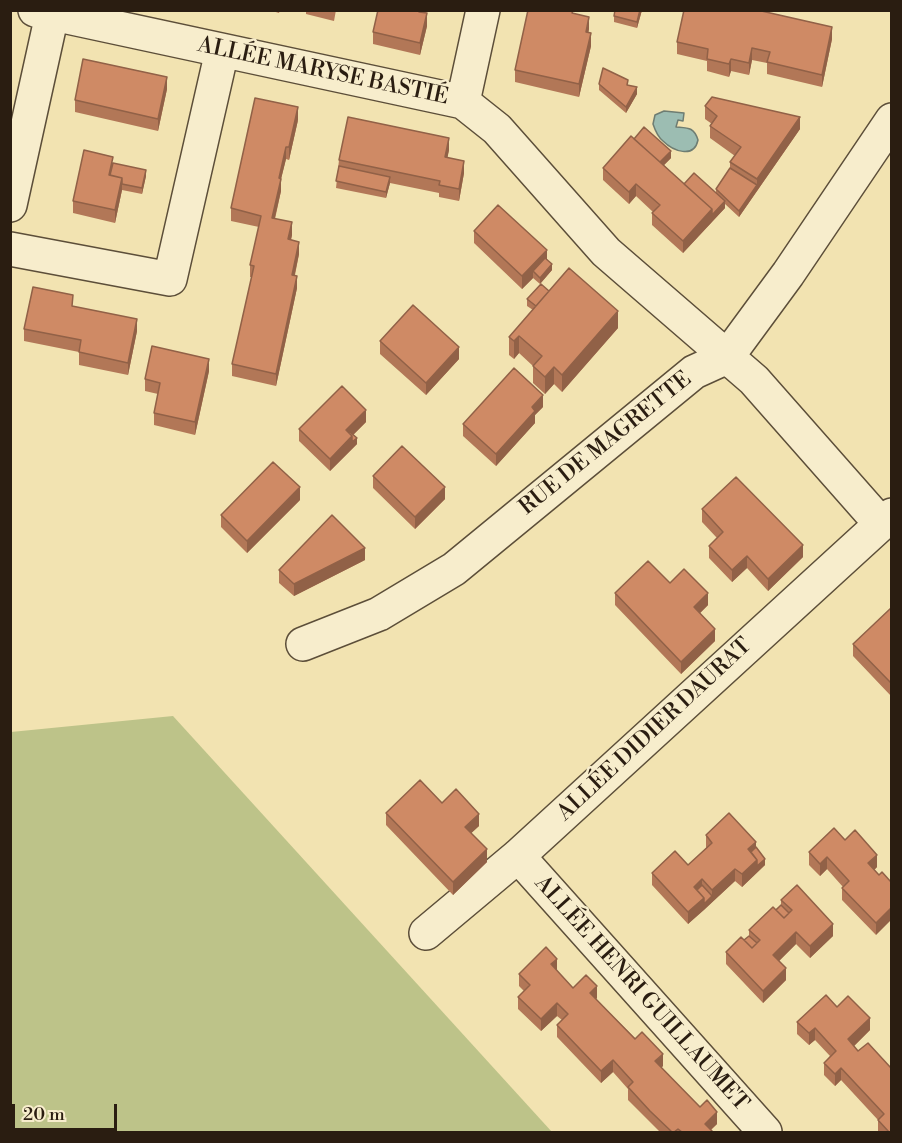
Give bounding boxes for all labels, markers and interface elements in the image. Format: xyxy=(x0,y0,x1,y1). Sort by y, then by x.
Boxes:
street label: ALLÉE MARYSE BASTIÉ xyxy=(195,33,451,111)
street label: RUE DE MAGRETTE xyxy=(515,367,697,521)
street label: ALLÉE DIDIER DAURAT xyxy=(552,633,758,827)
street label: ALLÉE HENRI GUILLAUMET xyxy=(528,871,754,1117)
scale bar xyxy=(15,1092,120,1130)
text: 20 m xyxy=(23,1103,65,1126)

